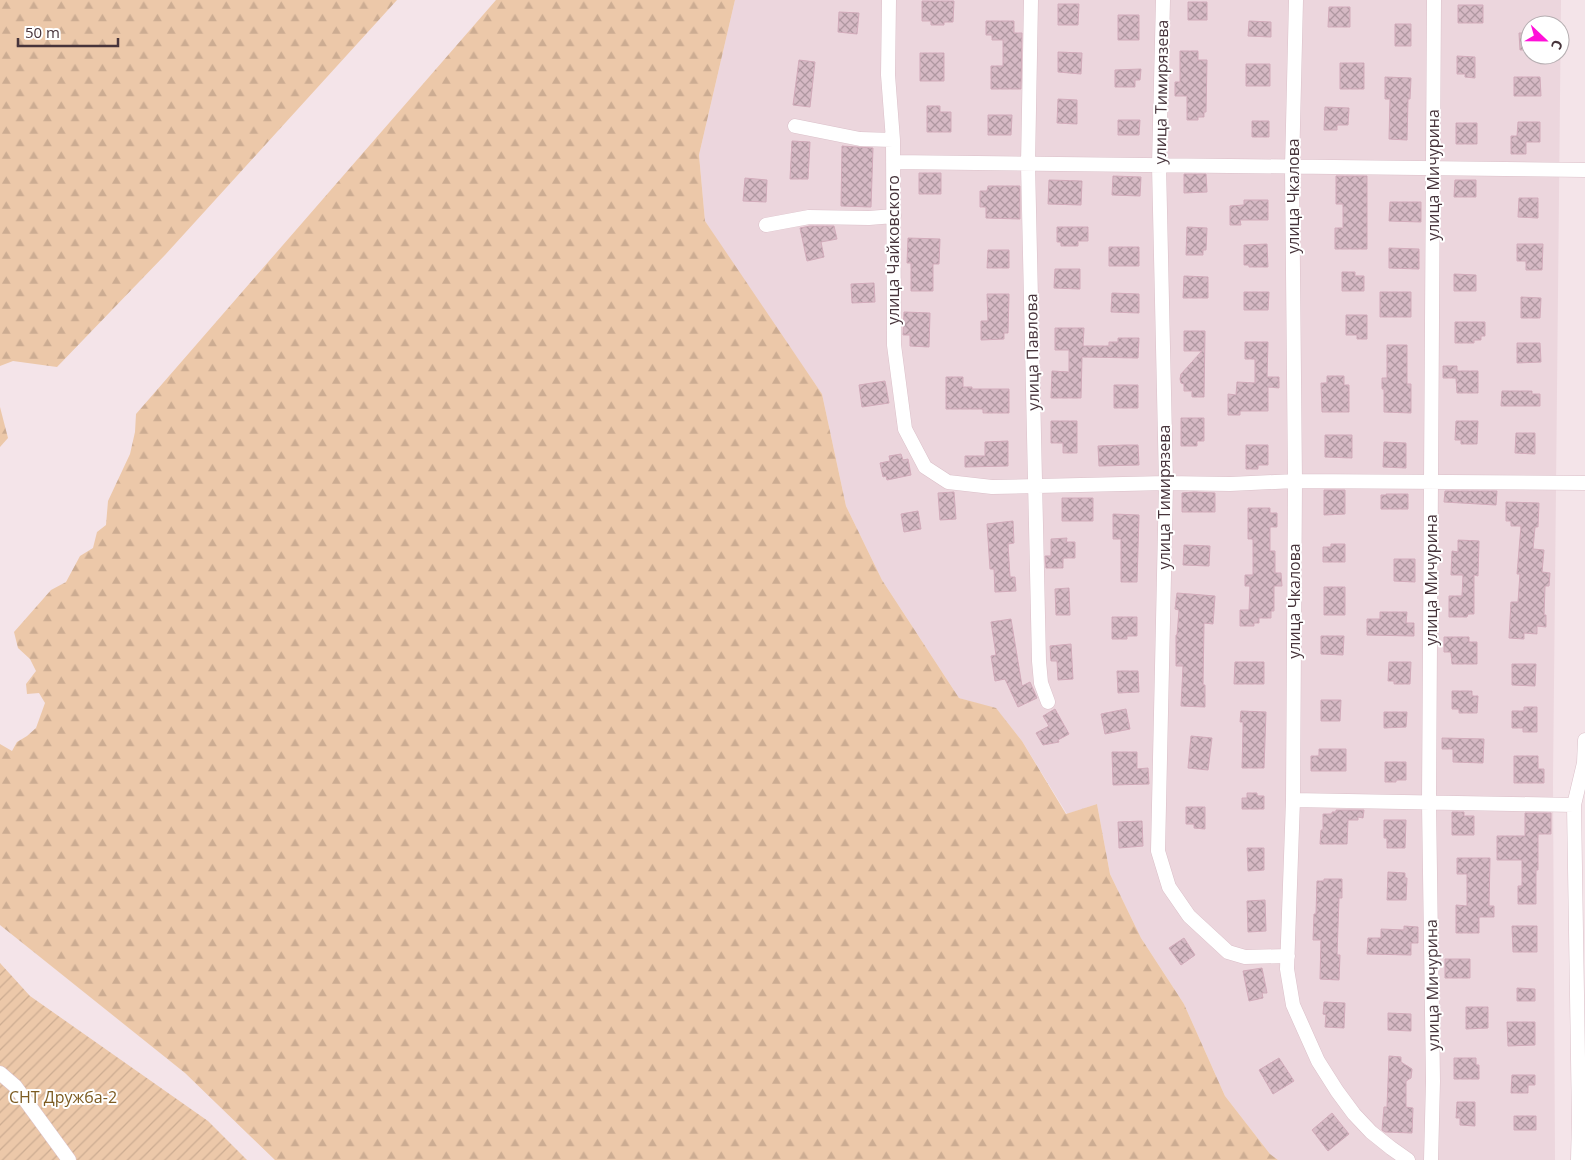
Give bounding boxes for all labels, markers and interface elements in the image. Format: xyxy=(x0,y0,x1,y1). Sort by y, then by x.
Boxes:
scale bar xyxy=(18,15,118,47)
north arrow xyxy=(1520,15,1570,65)
street label: улица Тимирязева xyxy=(1149,19,1173,165)
text: 50 m xyxy=(25,22,60,42)
text: С xyxy=(1547,37,1568,53)
street label: улица Мичурина xyxy=(1422,109,1444,241)
street label: улица Чкалова xyxy=(1282,138,1304,254)
street label: улица Чайковского xyxy=(882,175,904,325)
street label: улица Павлова xyxy=(1020,293,1044,411)
street label: улица Тимирязева xyxy=(1153,425,1175,569)
street label: улица Мичурина xyxy=(1420,514,1442,646)
street label: улица Чкалова xyxy=(1283,543,1305,659)
street label: улица Мичурина xyxy=(1420,919,1444,1051)
park label: СНТ Дружба-2 xyxy=(9,1086,117,1108)

